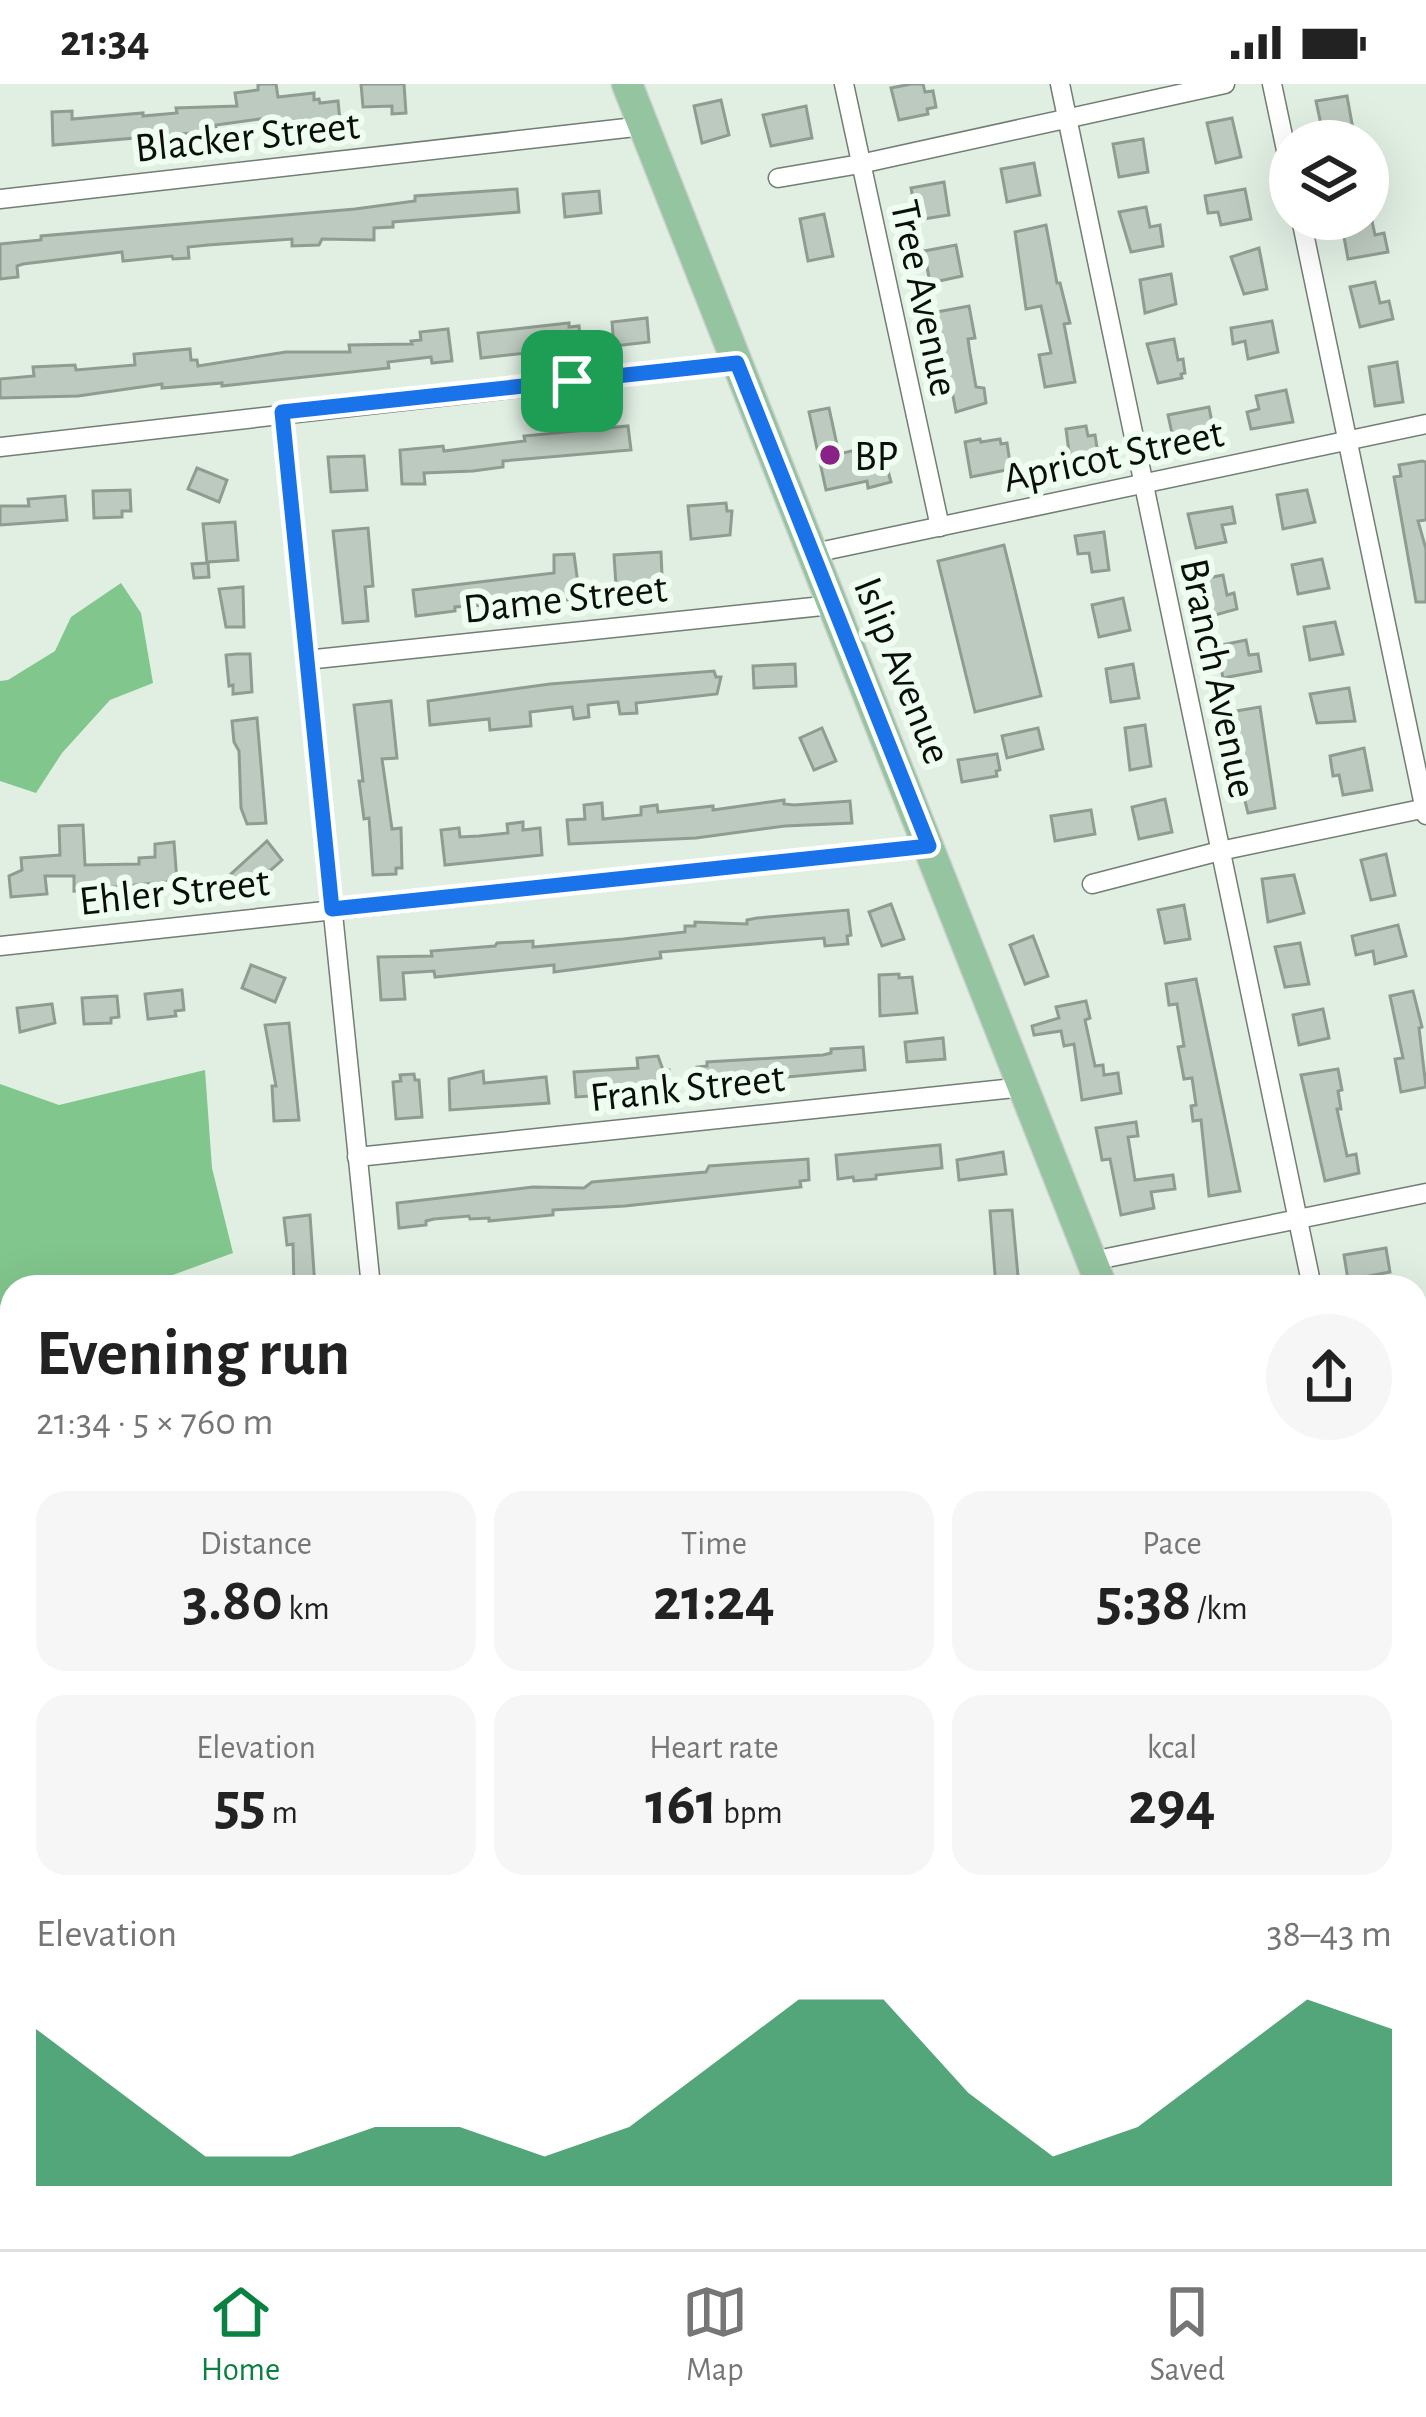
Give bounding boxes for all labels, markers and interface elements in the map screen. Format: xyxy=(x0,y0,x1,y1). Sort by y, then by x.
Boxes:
text: 21:34 xyxy=(60,19,150,64)
street label: Blacker Street xyxy=(133,104,362,170)
map controls xyxy=(1269,120,1389,240)
button: layers xyxy=(1269,120,1389,240)
street label: Tree Avenue xyxy=(883,196,965,400)
pin xyxy=(521,330,623,432)
icon: arrive xyxy=(539,348,605,414)
street label: Apricot Street xyxy=(999,412,1227,500)
place label: BP xyxy=(854,436,898,478)
marker: BP xyxy=(817,442,843,468)
street label: Branch Avenue xyxy=(1172,555,1264,802)
street label: Dame Street xyxy=(461,567,669,631)
street label: Islip Avenue xyxy=(846,571,959,770)
street label: Ehler Street xyxy=(77,861,271,923)
street label: Frank Street xyxy=(588,1057,787,1119)
button: share xyxy=(1266,1314,1392,1440)
text: Evening run xyxy=(36,1321,350,1387)
text: 21:34 · 5 × 760 m xyxy=(36,1403,273,1442)
text: Distance xyxy=(200,1528,312,1561)
text: Time xyxy=(681,1528,747,1561)
text: Pace xyxy=(1142,1528,1202,1561)
text: 3.80 xyxy=(182,1571,283,1631)
text: 21:24 xyxy=(653,1571,775,1631)
text: 5:38 xyxy=(1096,1571,1191,1631)
text: km xyxy=(283,1593,330,1626)
text: /km xyxy=(1191,1593,1248,1626)
text: Elevation xyxy=(196,1732,316,1765)
text: Heart rate xyxy=(649,1732,779,1765)
text: kcal xyxy=(1147,1732,1197,1765)
text: 55 xyxy=(214,1775,266,1835)
text: 161 xyxy=(645,1775,717,1835)
text: 294 xyxy=(1128,1775,1216,1835)
text: m xyxy=(266,1797,298,1830)
text: bpm xyxy=(717,1797,783,1830)
text: Elevation xyxy=(36,1915,177,1954)
text: 38–43 m xyxy=(1266,1915,1392,1954)
tab: Home xyxy=(201,2279,280,2391)
tab: Map xyxy=(682,2279,748,2391)
tab: Saved xyxy=(1150,2279,1225,2391)

